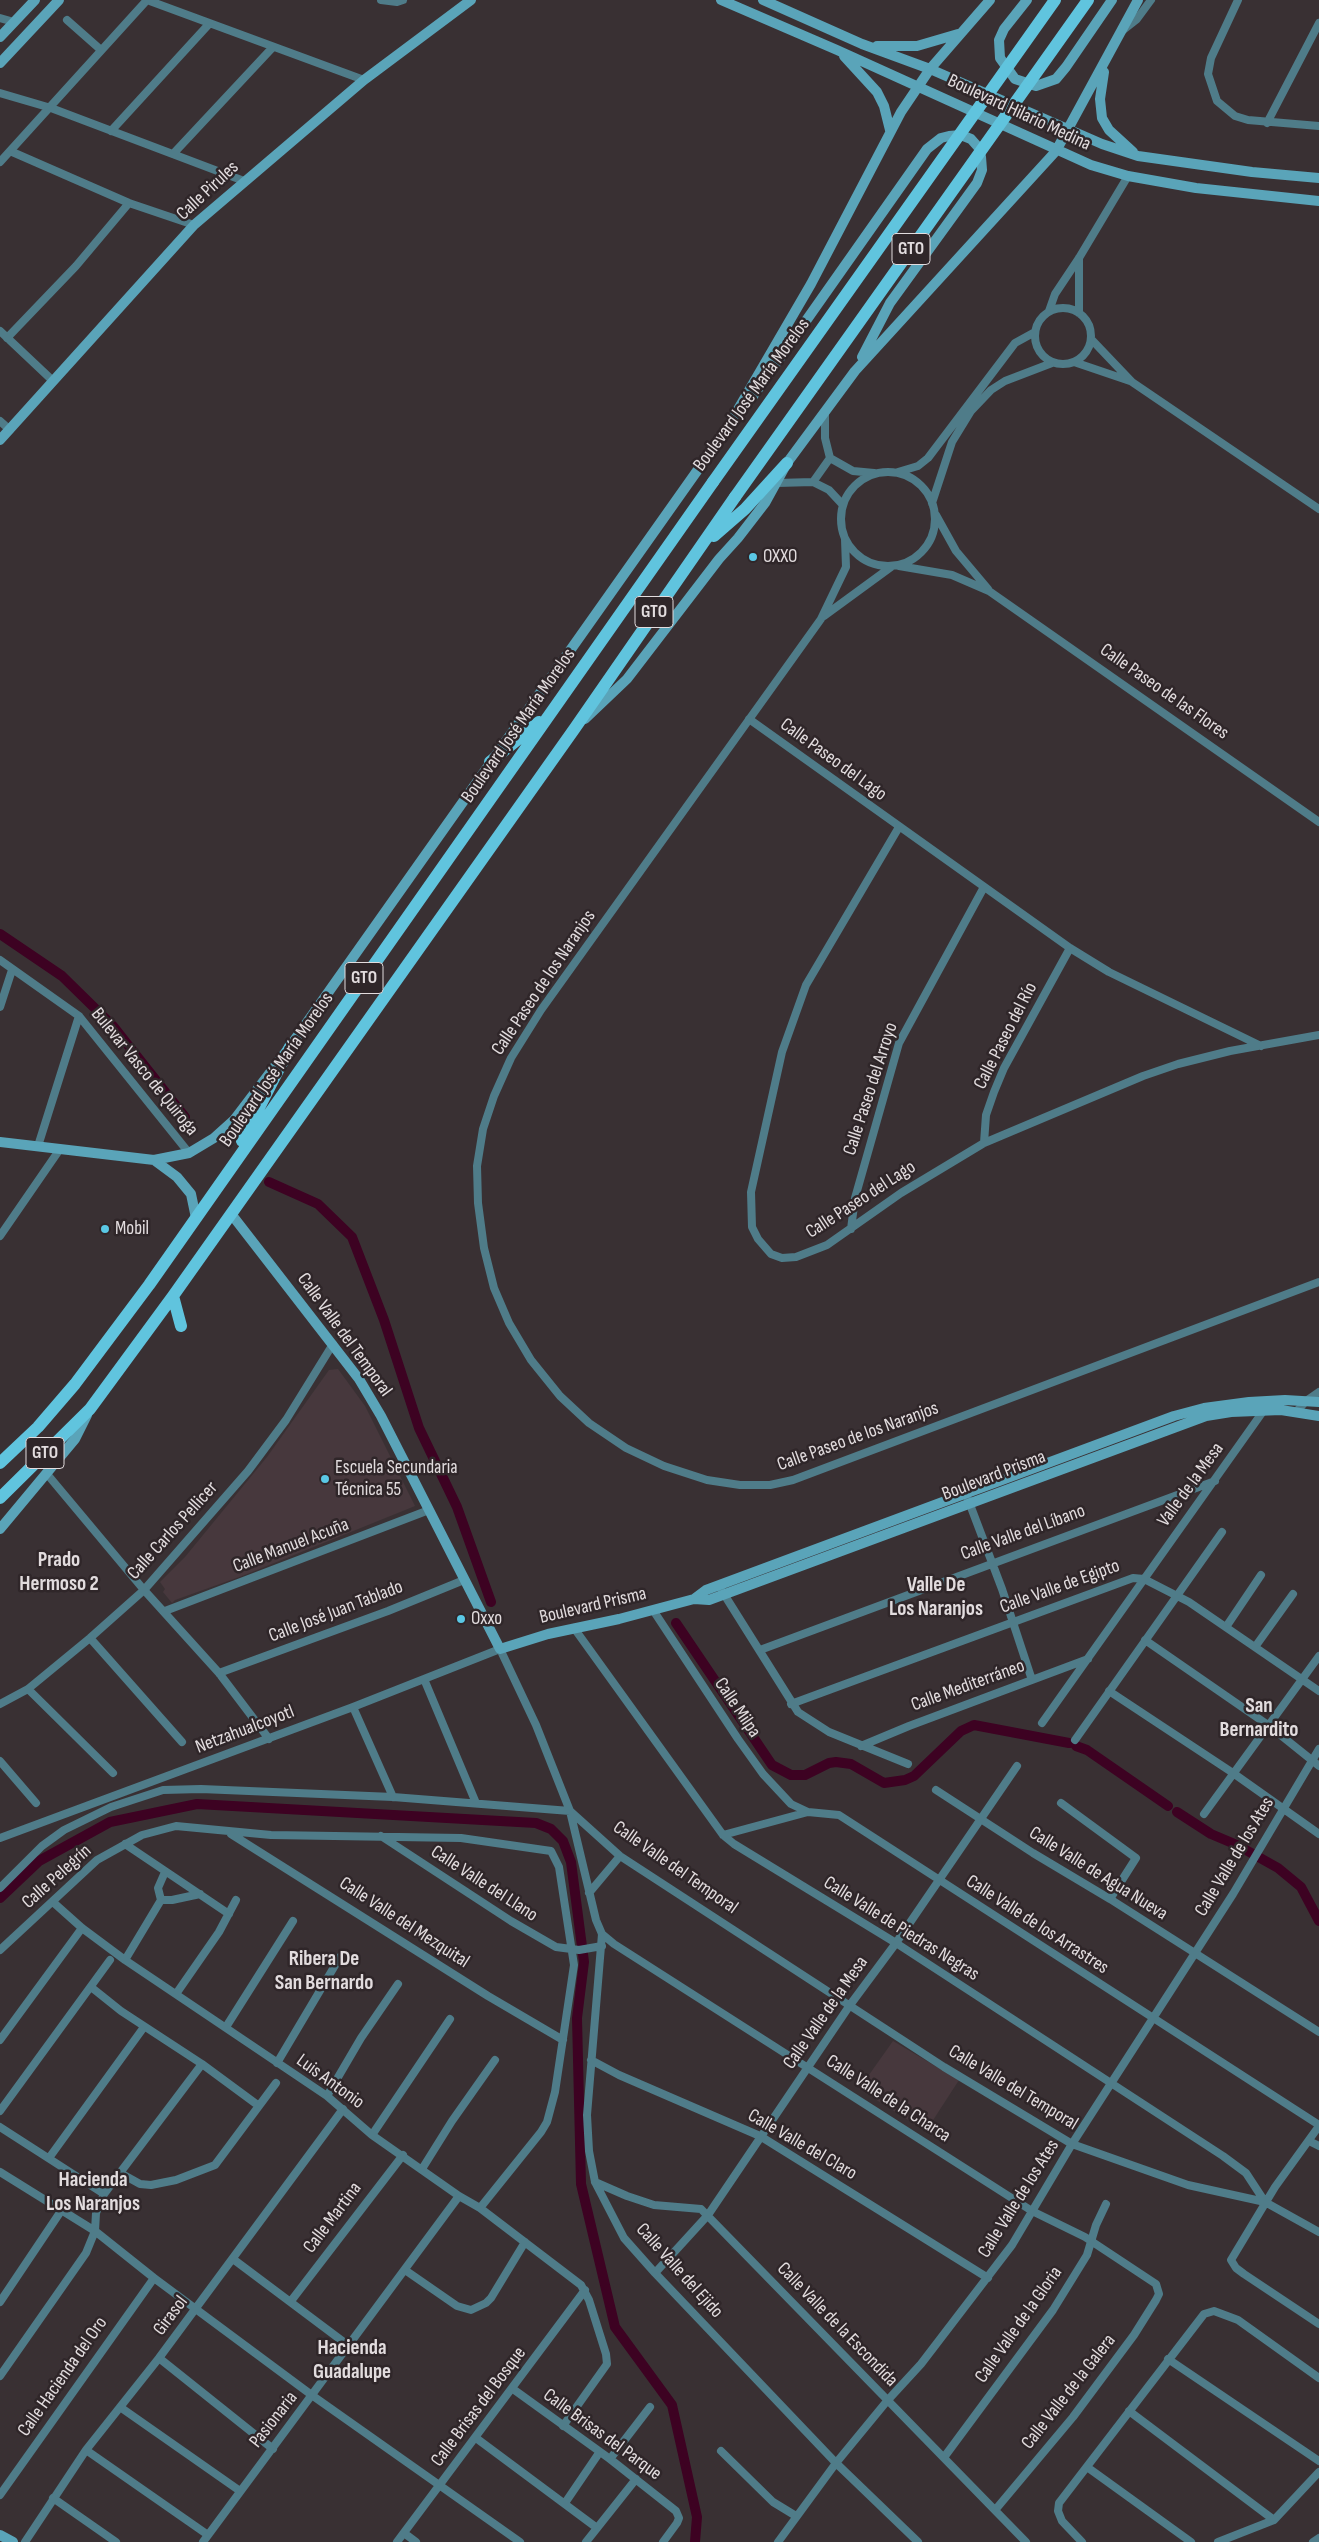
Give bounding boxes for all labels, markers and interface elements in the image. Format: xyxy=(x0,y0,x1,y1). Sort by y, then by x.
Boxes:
street label: Boulevard Hilario Medina xyxy=(944,70,1094,156)
street label: Calle Pirules xyxy=(172,156,244,226)
road number: GTO xyxy=(892,233,930,264)
street label: Boulevard José María Morelos xyxy=(689,314,815,476)
place label: OXXO xyxy=(763,546,797,568)
marker: OXXO xyxy=(747,551,759,563)
road number: GTO xyxy=(635,596,673,628)
street label: Calle Paseo de las Flores xyxy=(1095,639,1233,745)
street label: Boulevard José María Morelos xyxy=(457,644,581,808)
street label: Calle Paseo del Lago xyxy=(775,714,891,806)
street label: Calle Paseo de los Naranjos xyxy=(487,906,601,1060)
road number: GTO xyxy=(345,962,383,994)
street label: Calle Paseo del Río xyxy=(969,979,1043,1093)
street label: Boulevard José María Morelos xyxy=(215,988,339,1152)
street label: Bulevar Vasco de Quiroga xyxy=(85,1003,203,1141)
street label: Calle Paseo del Arroyo xyxy=(839,1020,903,1158)
street label: Calle Paseo del Lago xyxy=(802,1156,920,1244)
place label: Mobil xyxy=(115,1218,149,1240)
marker: Mobil xyxy=(99,1223,111,1235)
street label: Calle Valle del Temporal xyxy=(292,1269,396,1401)
street label: Calle Paseo de los Naranjos xyxy=(774,1397,942,1477)
road number: GTO xyxy=(26,1438,64,1469)
street label: Valle de la Mesa xyxy=(1153,1438,1229,1532)
street label: Boulevard Prisma xyxy=(939,1446,1049,1506)
place label: Escuela Secundaria Técnica 55 xyxy=(335,1457,458,1501)
marker: Escuela Secundaria Técnica 55 xyxy=(319,1473,331,1485)
street label: Calle Carlos Pellicer xyxy=(123,1477,223,1585)
street label: Calle Valle del Líbano xyxy=(958,1500,1088,1566)
street label: Calle Manuel Acuña xyxy=(230,1513,352,1579)
district label: Prado Hermoso 2 xyxy=(19,1548,99,1598)
street label: Calle Valle de Egipto xyxy=(997,1555,1123,1619)
district label: Valle De Los Naranjos xyxy=(889,1573,983,1623)
street label: Calle José Juan Tablado xyxy=(266,1576,406,1648)
street label: Boulevard Prisma xyxy=(537,1583,649,1629)
place label: Oxxo xyxy=(471,1608,502,1630)
marker: Oxxo xyxy=(455,1613,467,1625)
street label: Calle Mediterráneo xyxy=(908,1655,1028,1717)
street label: Calle Milpa xyxy=(709,1674,765,1742)
district label: San Bernardito xyxy=(1219,1694,1299,1744)
street label: Netzahualcoyotl xyxy=(192,1701,298,1759)
street label: Calle Valle de los Ates xyxy=(1190,1793,1280,1921)
street label: Calle Valle del Temporal xyxy=(608,1816,742,1920)
street label: Calle Valle de Agua Nueva xyxy=(1024,1822,1172,1926)
street label: Calle Pelegrín xyxy=(18,1840,96,1914)
street label: Calle Valle del Llano xyxy=(426,1841,542,1927)
street label: Calle Valle de los Arrastres xyxy=(961,1870,1113,1980)
street label: Calle Valle del Mezquital xyxy=(335,1872,473,1974)
street label: Calle Valle de Piedras Negras xyxy=(819,1872,983,1986)
district label: Ribera De San Bernardo xyxy=(275,1947,373,1997)
street label: Calle Valle de la Mesa xyxy=(779,1952,873,2074)
street label: Calle Valle del Temporal xyxy=(944,2040,1082,2136)
street label: Luis Antonio xyxy=(292,2050,368,2114)
street label: Calle Valle de la Charca xyxy=(821,2050,955,2148)
street label: Calle Valle del Claro xyxy=(743,2105,861,2185)
street label: Calle Valle de los Ates xyxy=(974,2136,1064,2262)
district label: Hacienda Los Naranjos xyxy=(46,2168,140,2218)
street label: Calle Martina xyxy=(299,2178,367,2258)
street label: Calle Valle del Ejido xyxy=(631,2219,727,2323)
street label: Calle Valle de la Escondida xyxy=(772,2258,902,2392)
street label: Calle Valle de la Gloria xyxy=(970,2263,1068,2387)
street label: Girasol xyxy=(149,2292,193,2340)
street label: Calle Hacienda del Oro xyxy=(13,2313,113,2441)
street label: Calle Valle de la Galera xyxy=(1017,2330,1121,2454)
district label: Hacienda Guadalupe xyxy=(313,2336,391,2386)
street label: Calle Brisas del Bosque xyxy=(427,2343,531,2471)
street label: Calle Brisas del Parque xyxy=(538,2384,666,2486)
street label: Pasionaria xyxy=(245,2387,303,2453)

